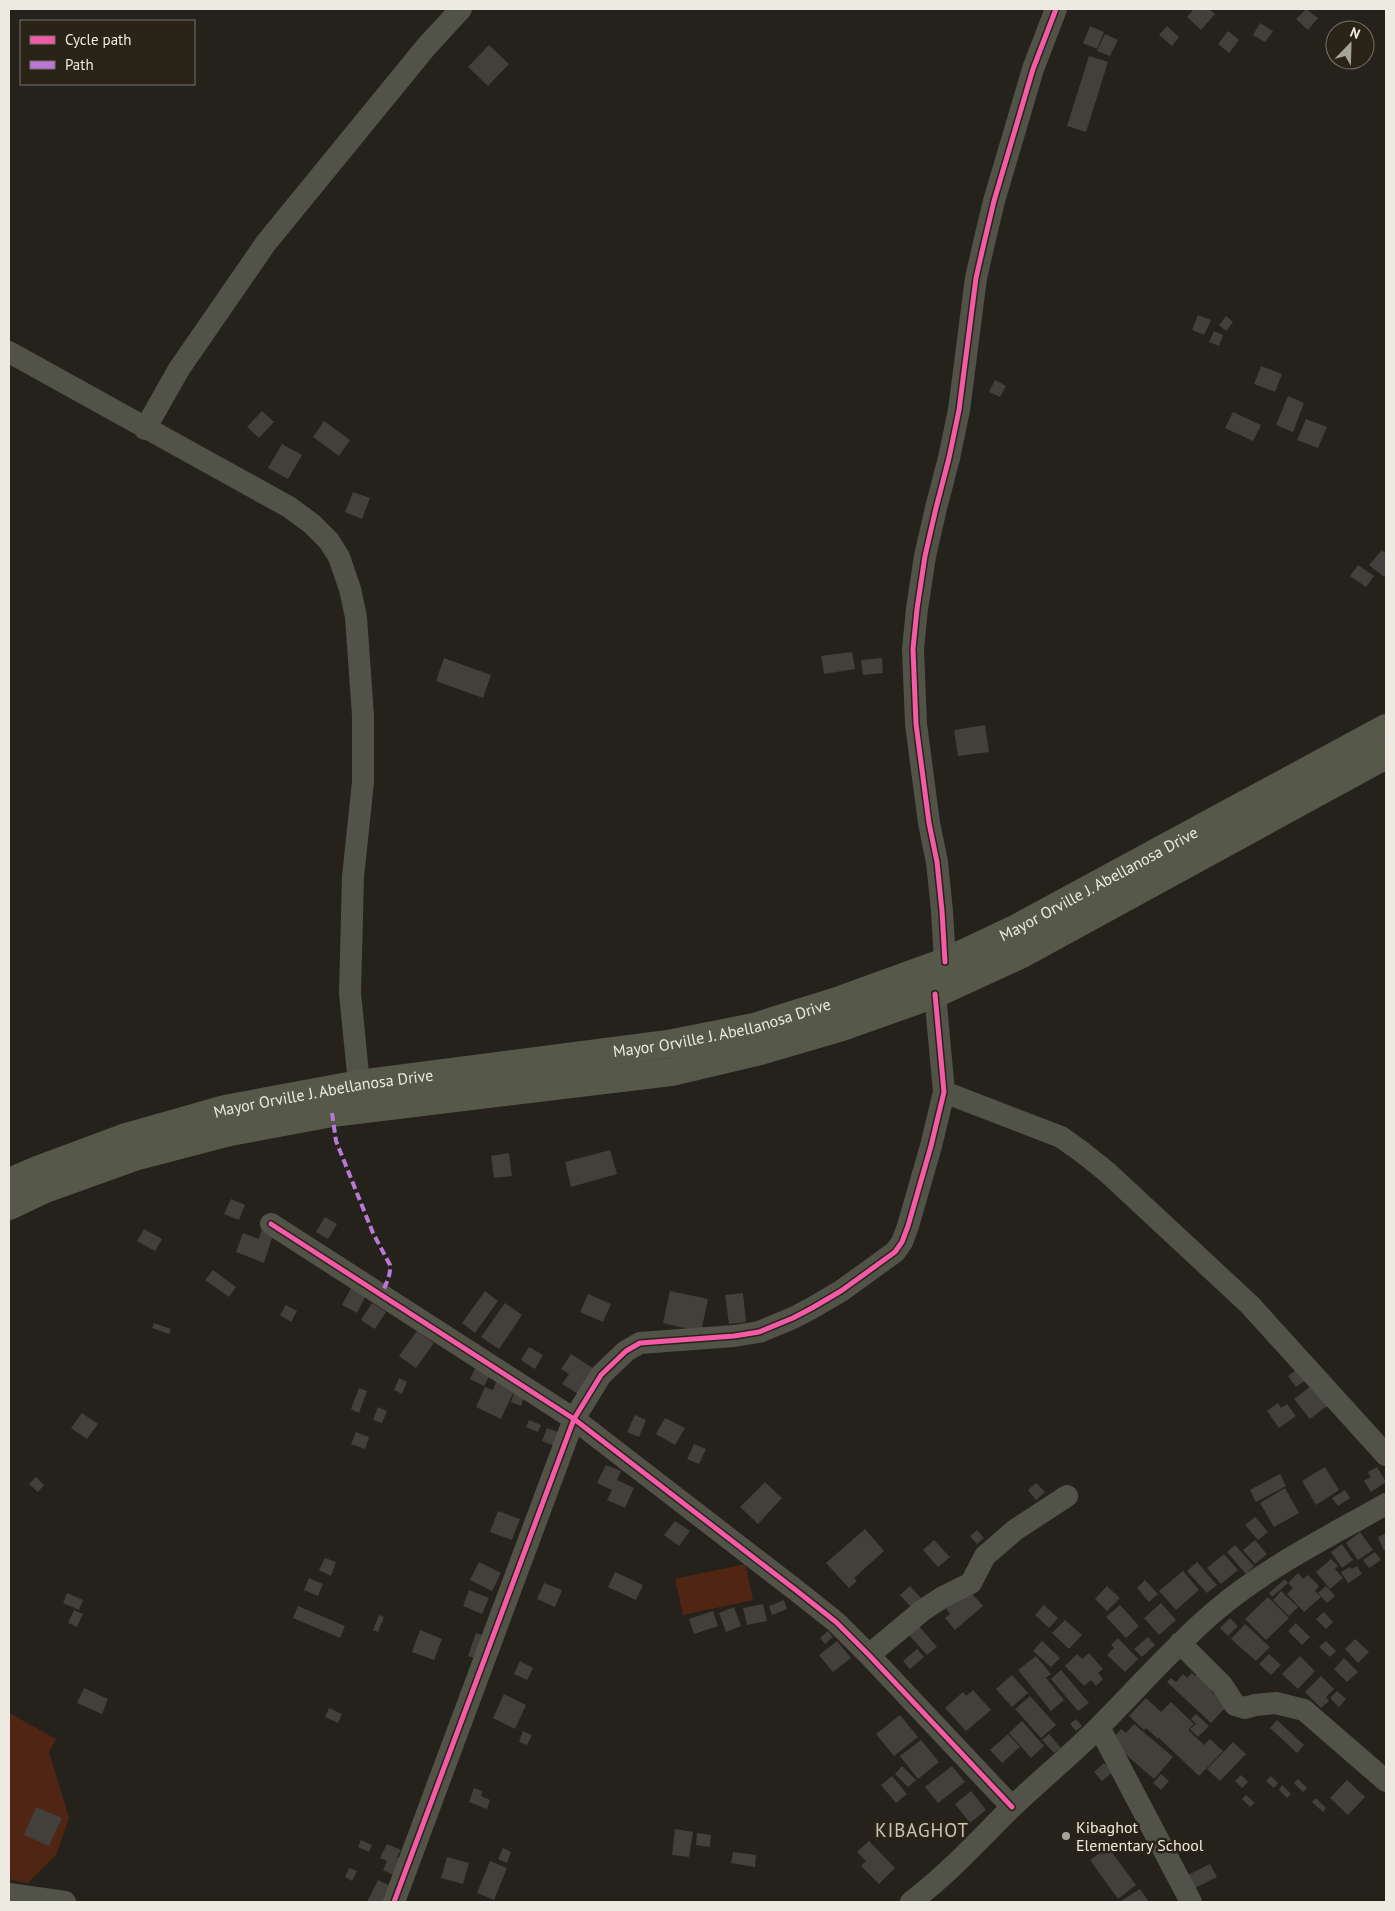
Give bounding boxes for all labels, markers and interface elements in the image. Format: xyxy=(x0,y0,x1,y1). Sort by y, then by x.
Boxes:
legend xyxy=(20,20,195,85)
north arrow xyxy=(1325,20,1375,70)
text: N xyxy=(1347,23,1363,43)
text: Cycle path xyxy=(65,30,131,49)
text: Path xyxy=(65,55,94,74)
street label: Mayor Orville J. Abellanosa Drive xyxy=(996,822,1201,945)
street label: Mayor Orville J. Abellanosa Drive xyxy=(612,994,833,1061)
street label: Mayor Orville J. Abellanosa Drive xyxy=(211,1064,434,1122)
place label: Kibaghot Elementary School xyxy=(1076,1817,1204,1855)
district label: KIBAGHOT xyxy=(875,1818,969,1842)
marker: Kibaghot Elementary School xyxy=(1060,1830,1072,1842)

